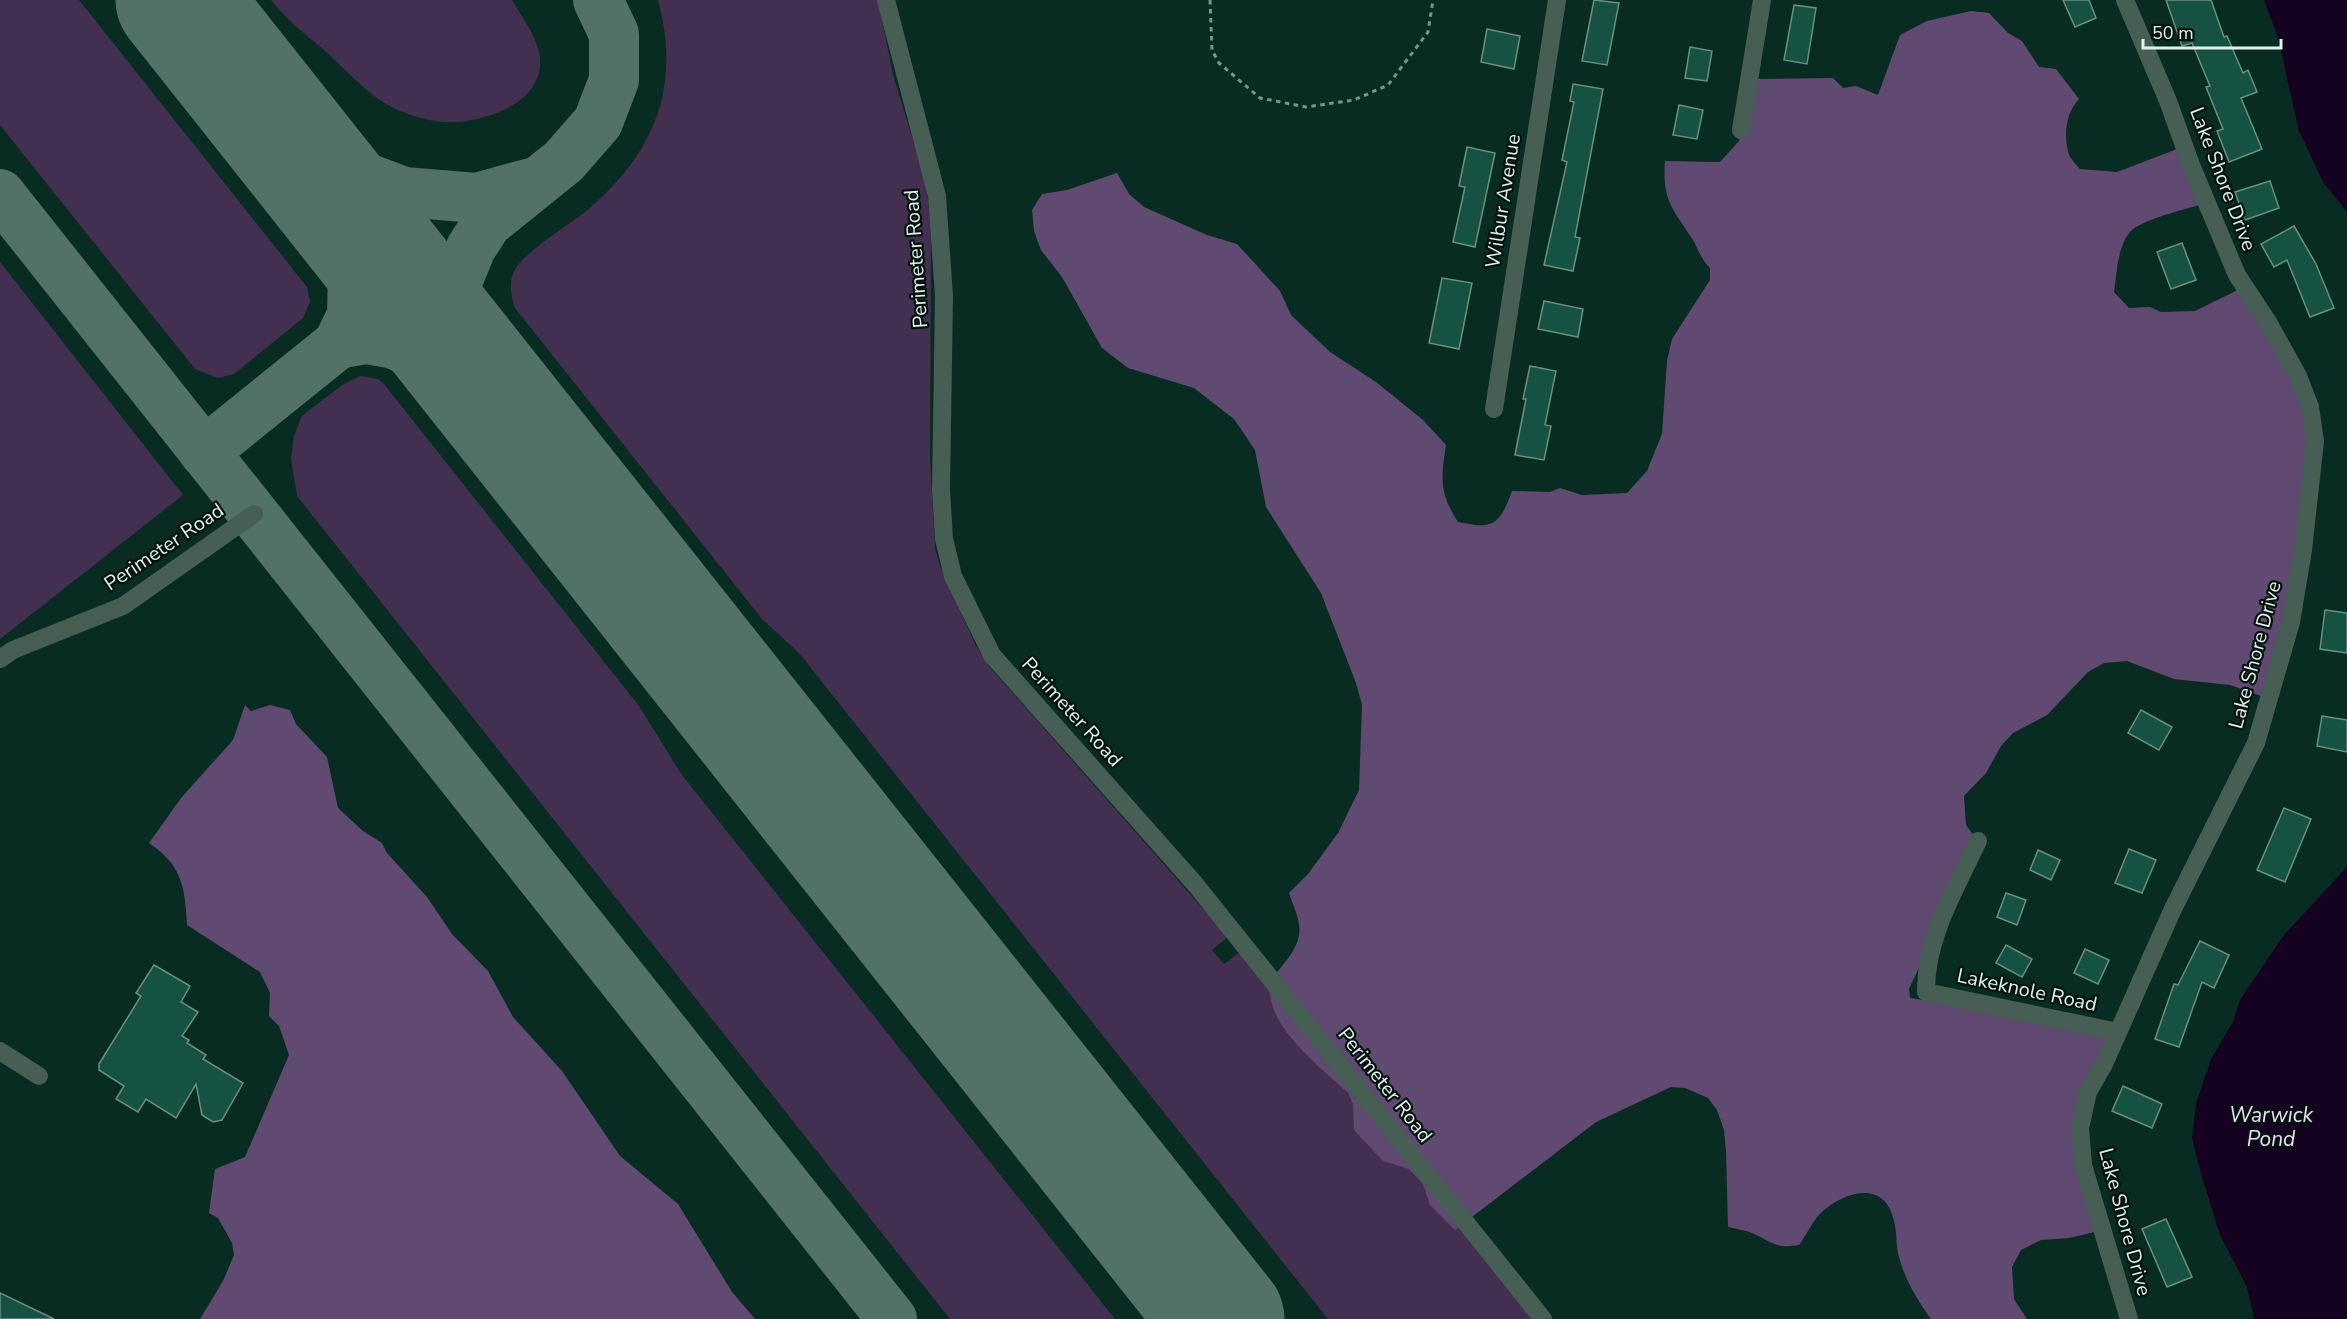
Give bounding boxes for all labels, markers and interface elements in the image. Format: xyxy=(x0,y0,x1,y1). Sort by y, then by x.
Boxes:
scale bar xyxy=(2143,12,2281,50)
text: 50 m xyxy=(2152,21,2194,45)
street label: Lake Shore Drive xyxy=(2183,103,2263,255)
street label: Wilbur Avenue xyxy=(1479,132,1527,270)
street label: Perimeter Road xyxy=(898,189,934,329)
street label: Perimeter Road xyxy=(99,497,229,597)
street label: Lake Shore Drive xyxy=(2222,578,2288,732)
street label: Perimeter Road xyxy=(1016,651,1128,773)
street label: Lakeknole Road xyxy=(1955,962,2099,1018)
street label: Perimeter Road xyxy=(1332,1022,1438,1148)
water label: Warwick Pond xyxy=(2229,1101,2313,1153)
street label: Lake Shore Drive xyxy=(2092,1145,2158,1299)

